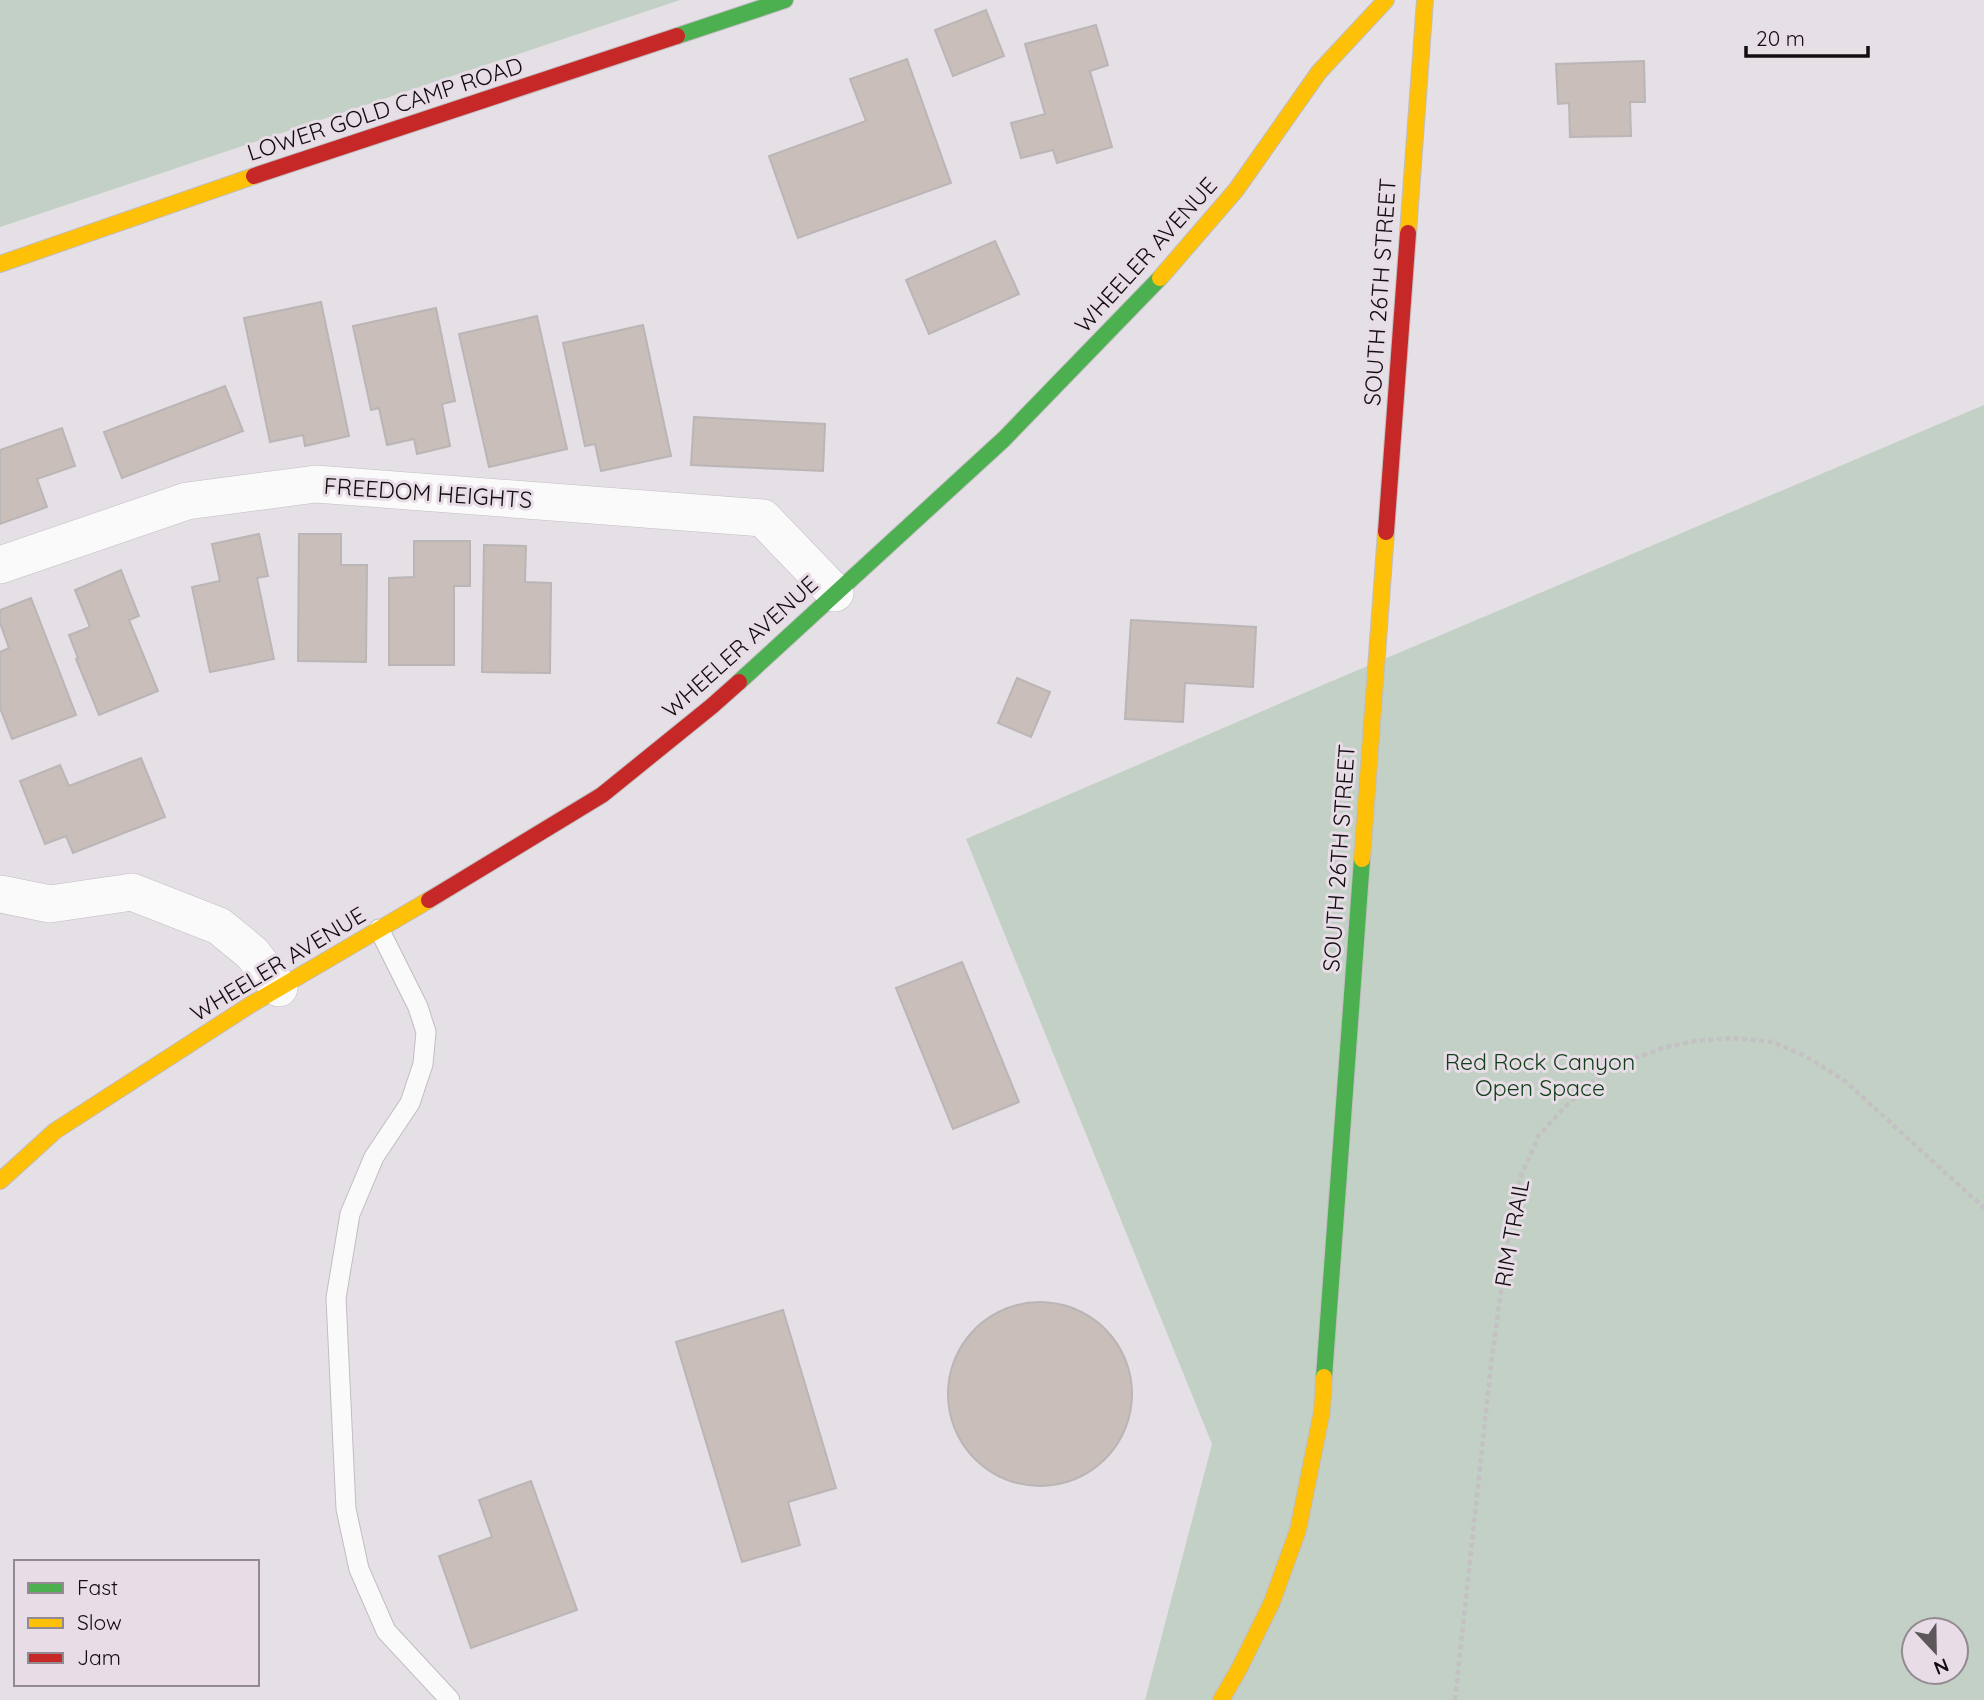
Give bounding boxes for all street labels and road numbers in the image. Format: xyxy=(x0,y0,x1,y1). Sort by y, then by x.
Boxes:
street label: LOWER GOLD CAMP ROAD xyxy=(243,50,526,167)
street label: WHEELER AVENUE xyxy=(1068,171,1223,338)
street label: SOUTH 26TH STREET xyxy=(1357,177,1402,407)
street label: FREEDOM HEIGHTS xyxy=(323,471,533,514)
street label: WHEELER AVENUE xyxy=(656,569,823,724)
street label: SOUTH 26TH STREET xyxy=(1316,743,1361,973)
street label: WHEELER AVENUE xyxy=(185,900,371,1027)
street label: RIM TRAIL xyxy=(1488,1177,1535,1289)

